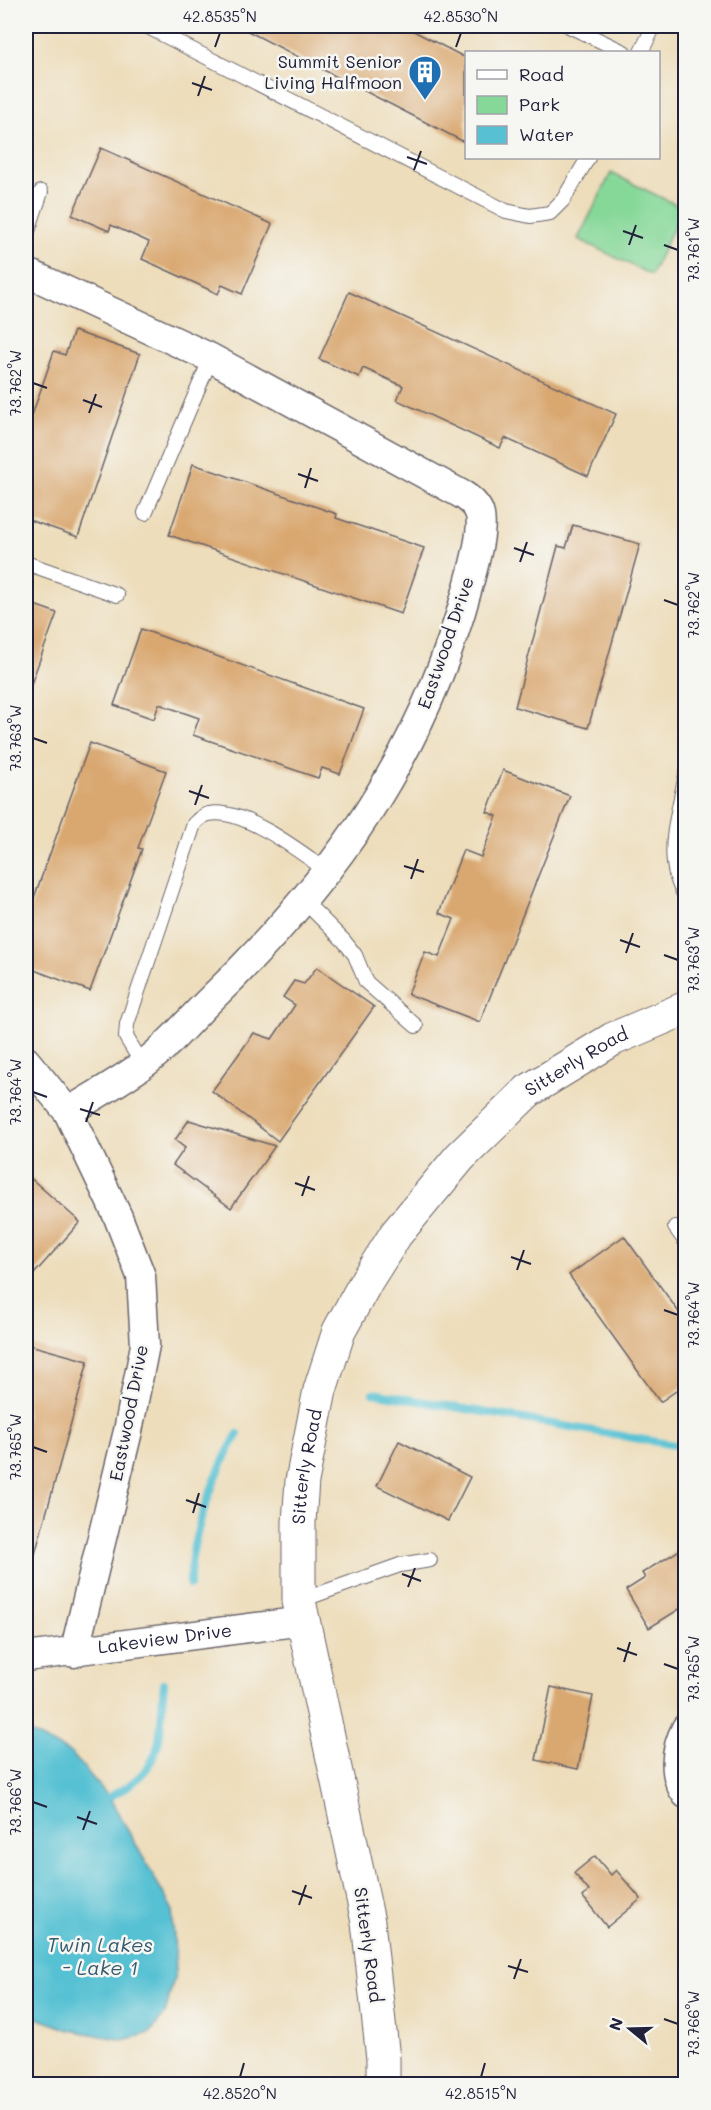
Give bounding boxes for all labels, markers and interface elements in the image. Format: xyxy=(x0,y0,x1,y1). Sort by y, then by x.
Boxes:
text: 42.8535°N xyxy=(183,6,257,26)
text: 42.8530°N xyxy=(424,6,498,26)
place label: Summit Senior Living Halfmoon xyxy=(265,49,402,94)
legend xyxy=(465,51,660,159)
building icon: Summit Senior Living Halfmoon xyxy=(407,54,443,101)
text: Road xyxy=(519,62,564,86)
text: Park xyxy=(519,92,560,116)
text: Water xyxy=(519,122,574,146)
text: 73.761°W xyxy=(683,218,703,282)
text: 73.762°W xyxy=(5,350,25,416)
text: 73.762°W xyxy=(683,572,703,638)
street label: Eastwood Drive xyxy=(411,573,479,712)
text: 73.763°W xyxy=(5,705,25,771)
text: 73.763°W xyxy=(683,927,703,993)
street label: Sitterly Road xyxy=(520,1021,631,1101)
text: 73.764°W xyxy=(5,1059,25,1125)
text: 73.764°W xyxy=(683,1282,703,1348)
street label: Eastwood Drive xyxy=(103,1343,153,1483)
street label: Sitterly Road xyxy=(286,1407,327,1525)
text: 73.765°W xyxy=(5,1414,25,1480)
street label: Lakeview Drive xyxy=(96,1617,233,1659)
text: 73.765°W xyxy=(683,1636,703,1702)
text: 73.766°W xyxy=(5,1769,25,1835)
street label: Sitterly Road xyxy=(349,1886,389,2004)
water label: Twin Lakes - Lake 1 xyxy=(47,1931,153,1980)
text: 73.766°W xyxy=(683,1991,703,2057)
north arrow xyxy=(600,1999,660,2059)
text: N xyxy=(603,2015,627,2033)
text: 42.8520°N xyxy=(203,2083,277,2103)
text: 42.8515°N xyxy=(445,2083,517,2103)

